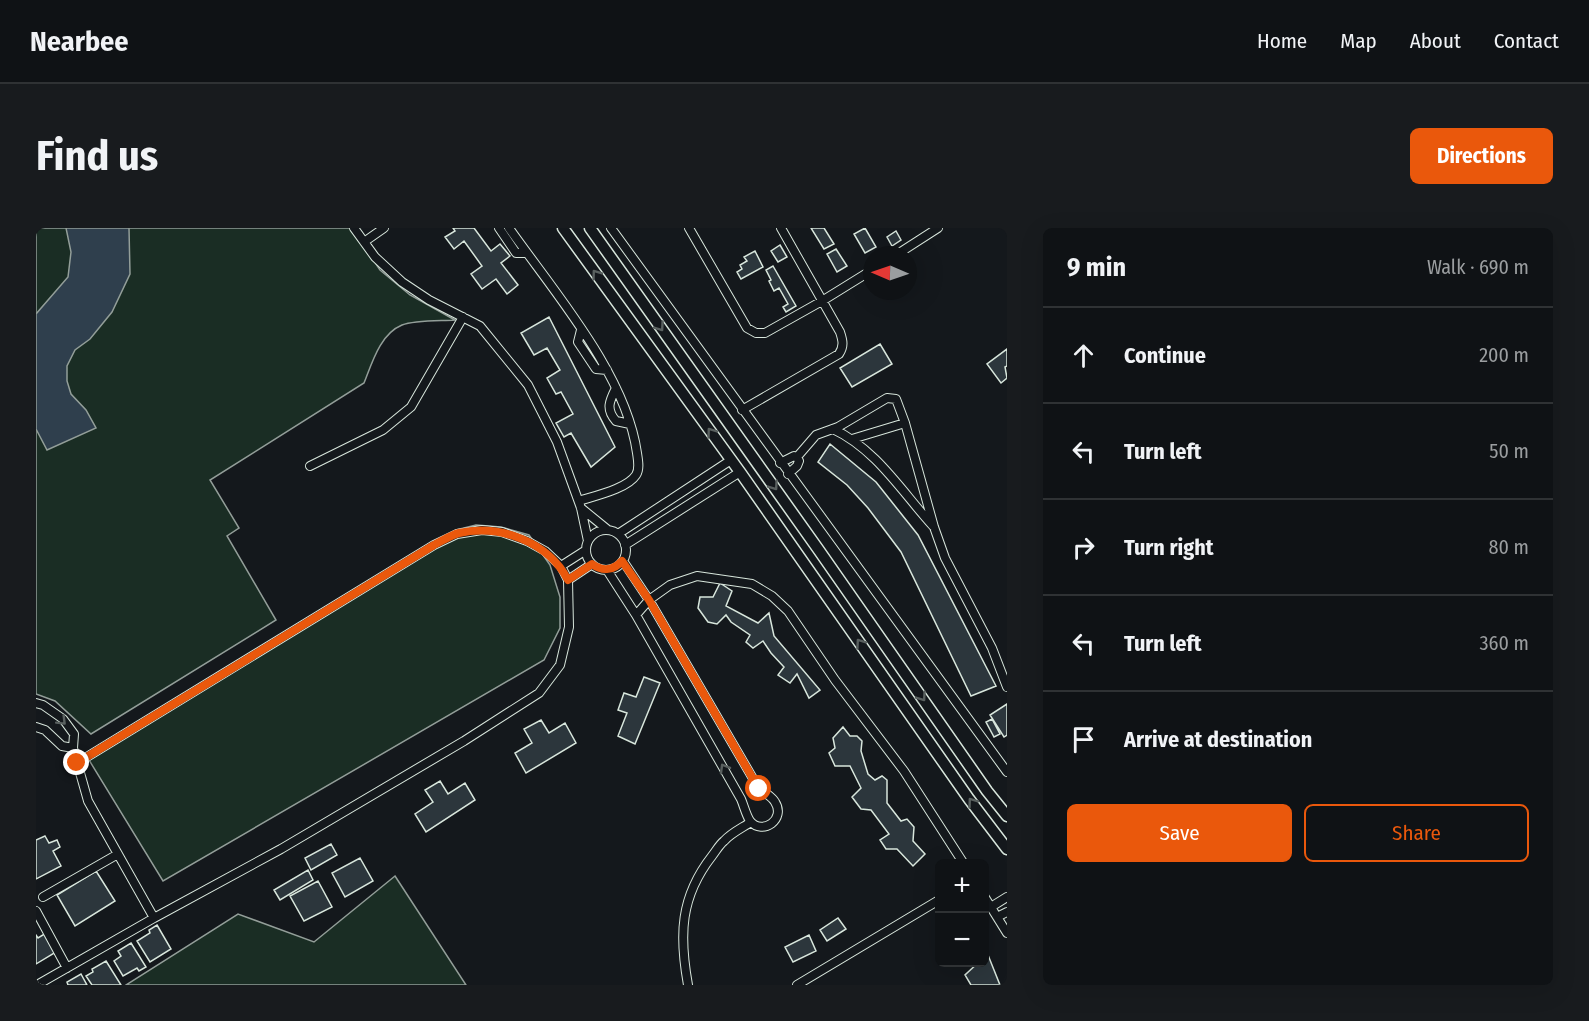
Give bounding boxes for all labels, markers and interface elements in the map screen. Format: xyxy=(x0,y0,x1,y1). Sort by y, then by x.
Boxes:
text: Nearbee xyxy=(30,25,129,58)
text: Home xyxy=(1257,28,1307,54)
text: Map xyxy=(1340,28,1377,54)
text: About xyxy=(1410,28,1461,54)
text: Contact xyxy=(1494,28,1559,54)
button: Directions xyxy=(1410,128,1553,184)
text: Find us xyxy=(36,131,158,181)
north arrow xyxy=(863,246,917,300)
text: 9 min xyxy=(1067,252,1126,283)
text: Walk · 690 m xyxy=(1427,255,1529,279)
one-way arrow xyxy=(592,270,603,281)
one-way arrow xyxy=(653,320,664,331)
icon: ahead xyxy=(1067,339,1100,372)
text: Continue xyxy=(1124,342,1206,369)
text: 200 m xyxy=(1479,343,1529,367)
one-way arrow xyxy=(707,427,718,438)
icon: left xyxy=(1067,435,1100,468)
text: Turn left xyxy=(1124,438,1202,465)
text: 50 m xyxy=(1489,439,1529,463)
one-way arrow xyxy=(766,479,777,490)
icon: right xyxy=(1067,531,1100,564)
text: Turn right xyxy=(1124,534,1213,561)
text: 80 m xyxy=(1489,535,1529,559)
icon: left xyxy=(1067,627,1100,660)
text: Turn left xyxy=(1124,630,1202,657)
text: 360 m xyxy=(1480,631,1529,655)
one-way arrow xyxy=(856,638,867,649)
one-way arrow xyxy=(915,691,926,702)
one-way arrow xyxy=(55,714,66,724)
icon: arrive xyxy=(1067,723,1100,756)
text: Arrive at destination xyxy=(1124,726,1312,753)
route end xyxy=(63,749,89,775)
one-way arrow xyxy=(720,764,731,775)
route start xyxy=(745,775,771,801)
one-way arrow xyxy=(968,798,979,809)
button: Save xyxy=(1067,804,1292,862)
button: Share xyxy=(1304,804,1529,862)
map controls xyxy=(935,859,989,967)
button: + xyxy=(935,859,989,913)
button: − xyxy=(935,913,989,967)

